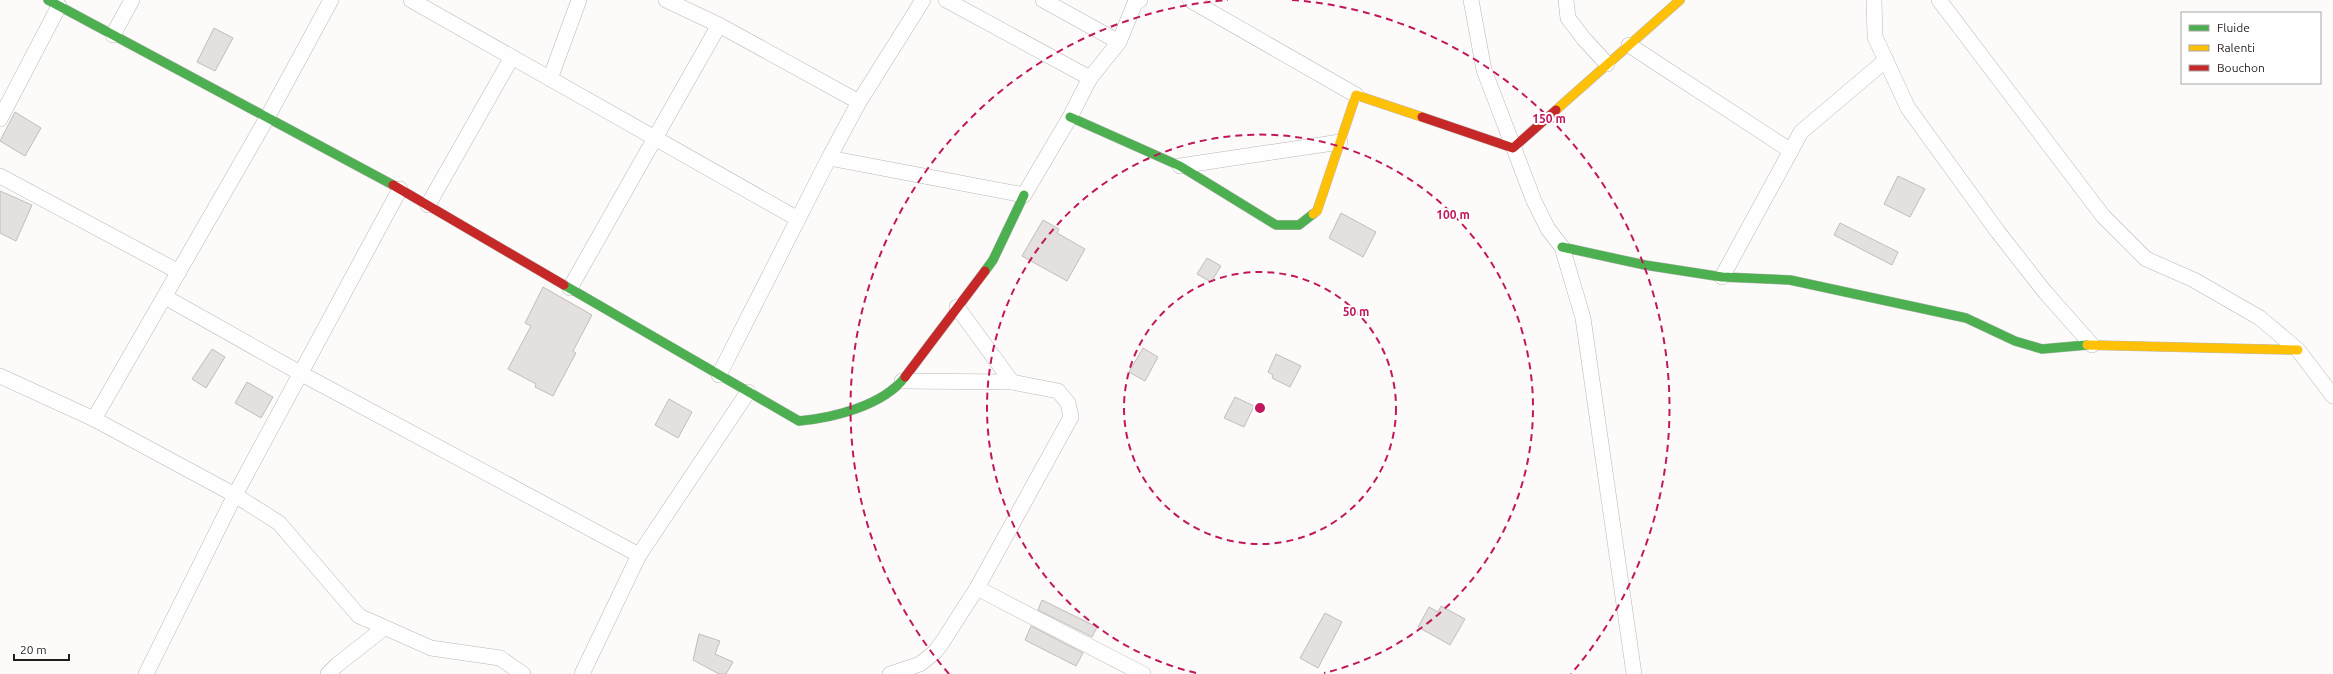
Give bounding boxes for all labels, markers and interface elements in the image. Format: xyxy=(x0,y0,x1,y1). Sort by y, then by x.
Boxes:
legend xyxy=(2181,12,2321,84)
text: Fluide xyxy=(2217,21,2250,34)
text: Ralenti xyxy=(2217,41,2255,54)
text: Bouchon xyxy=(2217,61,2265,74)
text: 150 m xyxy=(1532,112,1566,125)
text: 100 m xyxy=(1436,208,1470,221)
text: 50 m xyxy=(1343,305,1369,318)
centre of rings xyxy=(1253,401,1267,415)
scale bar xyxy=(14,636,69,662)
text: 20 m xyxy=(20,643,47,656)

